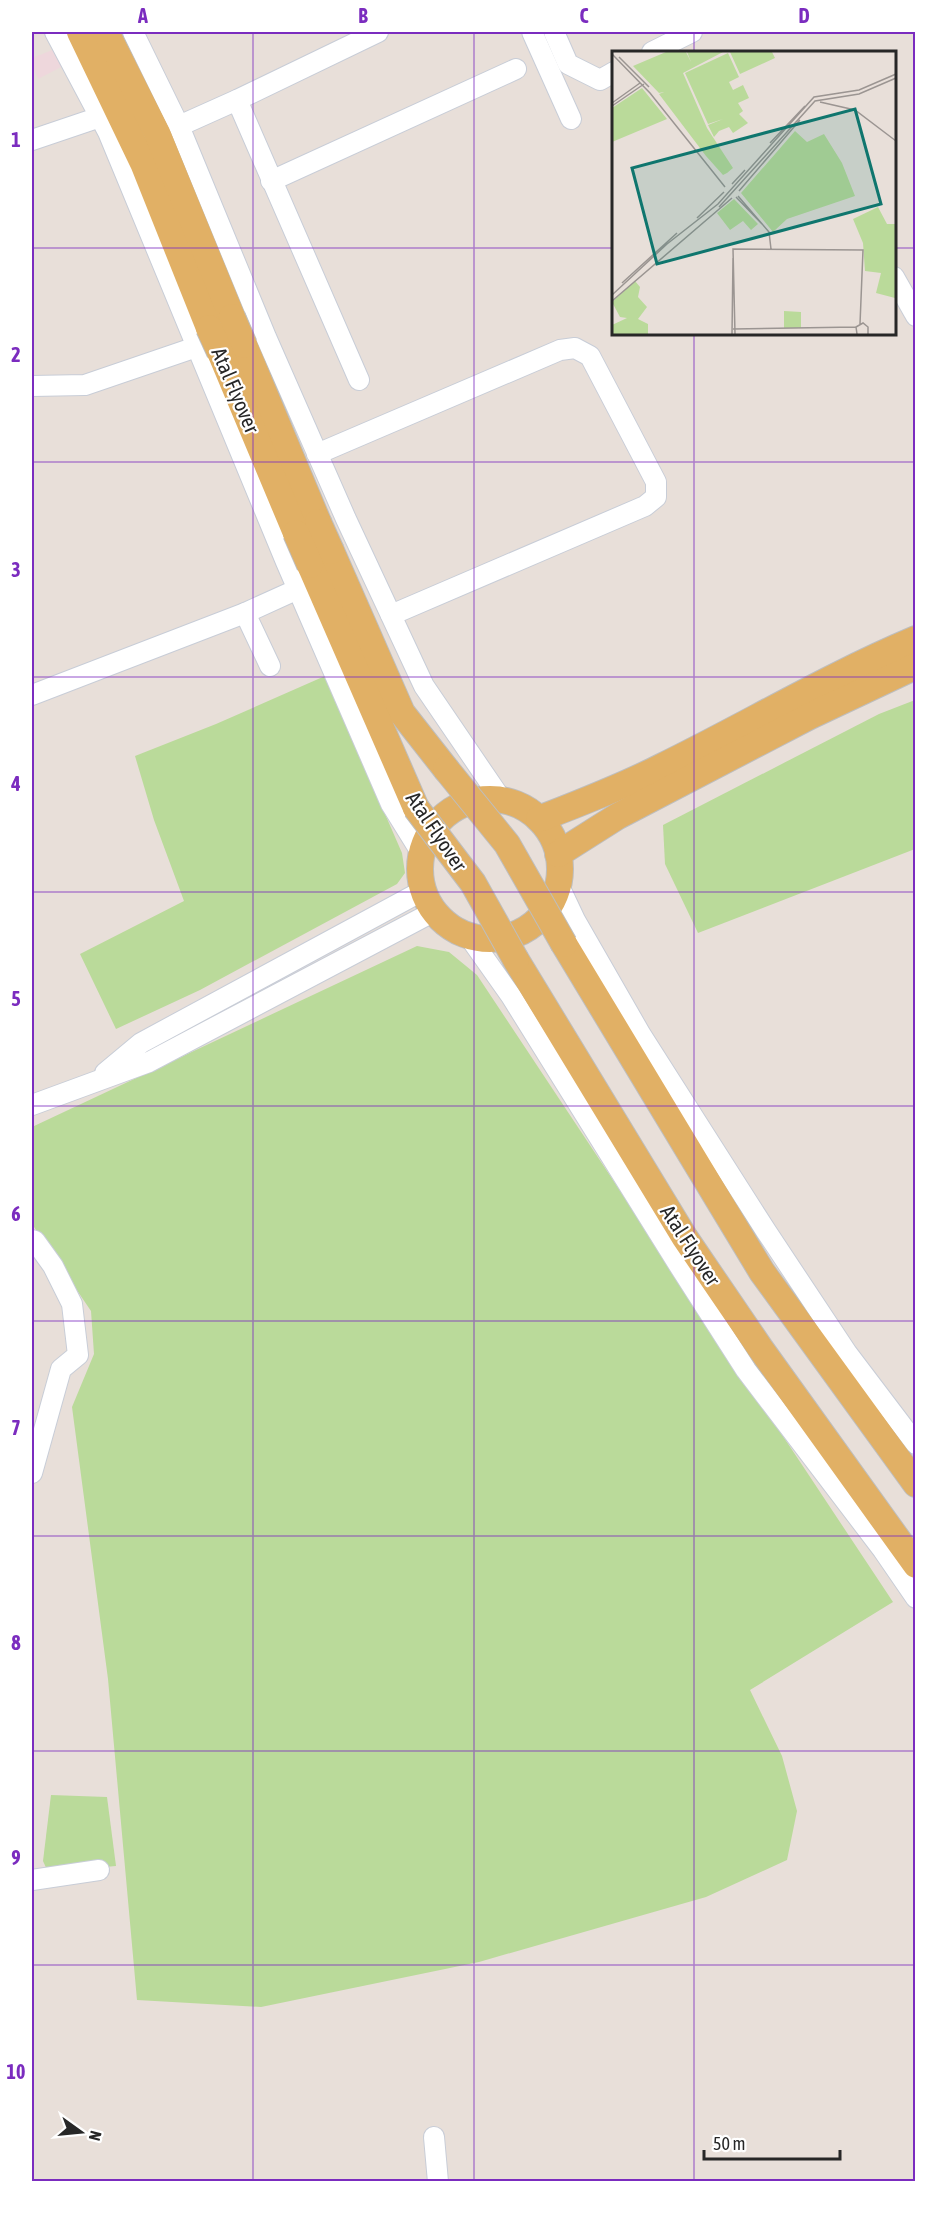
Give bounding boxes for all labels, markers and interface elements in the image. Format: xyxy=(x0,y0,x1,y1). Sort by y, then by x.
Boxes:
text: A xyxy=(137,4,148,27)
text: B xyxy=(358,4,368,27)
text: C xyxy=(580,4,589,27)
text: D xyxy=(798,4,810,27)
inset map xyxy=(612,51,896,334)
text: 1 xyxy=(11,128,21,151)
text: 2 xyxy=(11,343,21,366)
street label: Atal Flyover xyxy=(207,344,265,437)
text: 3 xyxy=(11,558,21,581)
text: 4 xyxy=(10,772,21,795)
street label: Atal Flyover xyxy=(402,787,473,876)
text: 5 xyxy=(11,987,21,1010)
street label: Atal Flyover xyxy=(656,1200,726,1290)
text: 6 xyxy=(11,1202,21,1225)
text: 7 xyxy=(11,1416,21,1439)
text: 8 xyxy=(11,1631,21,1654)
text: 9 xyxy=(11,1846,21,1869)
text: 10 xyxy=(7,2060,25,2083)
north arrow xyxy=(51,2102,111,2162)
scale bar xyxy=(704,2123,840,2161)
text: N xyxy=(86,2129,105,2143)
text: 50 m xyxy=(713,2133,745,2154)

